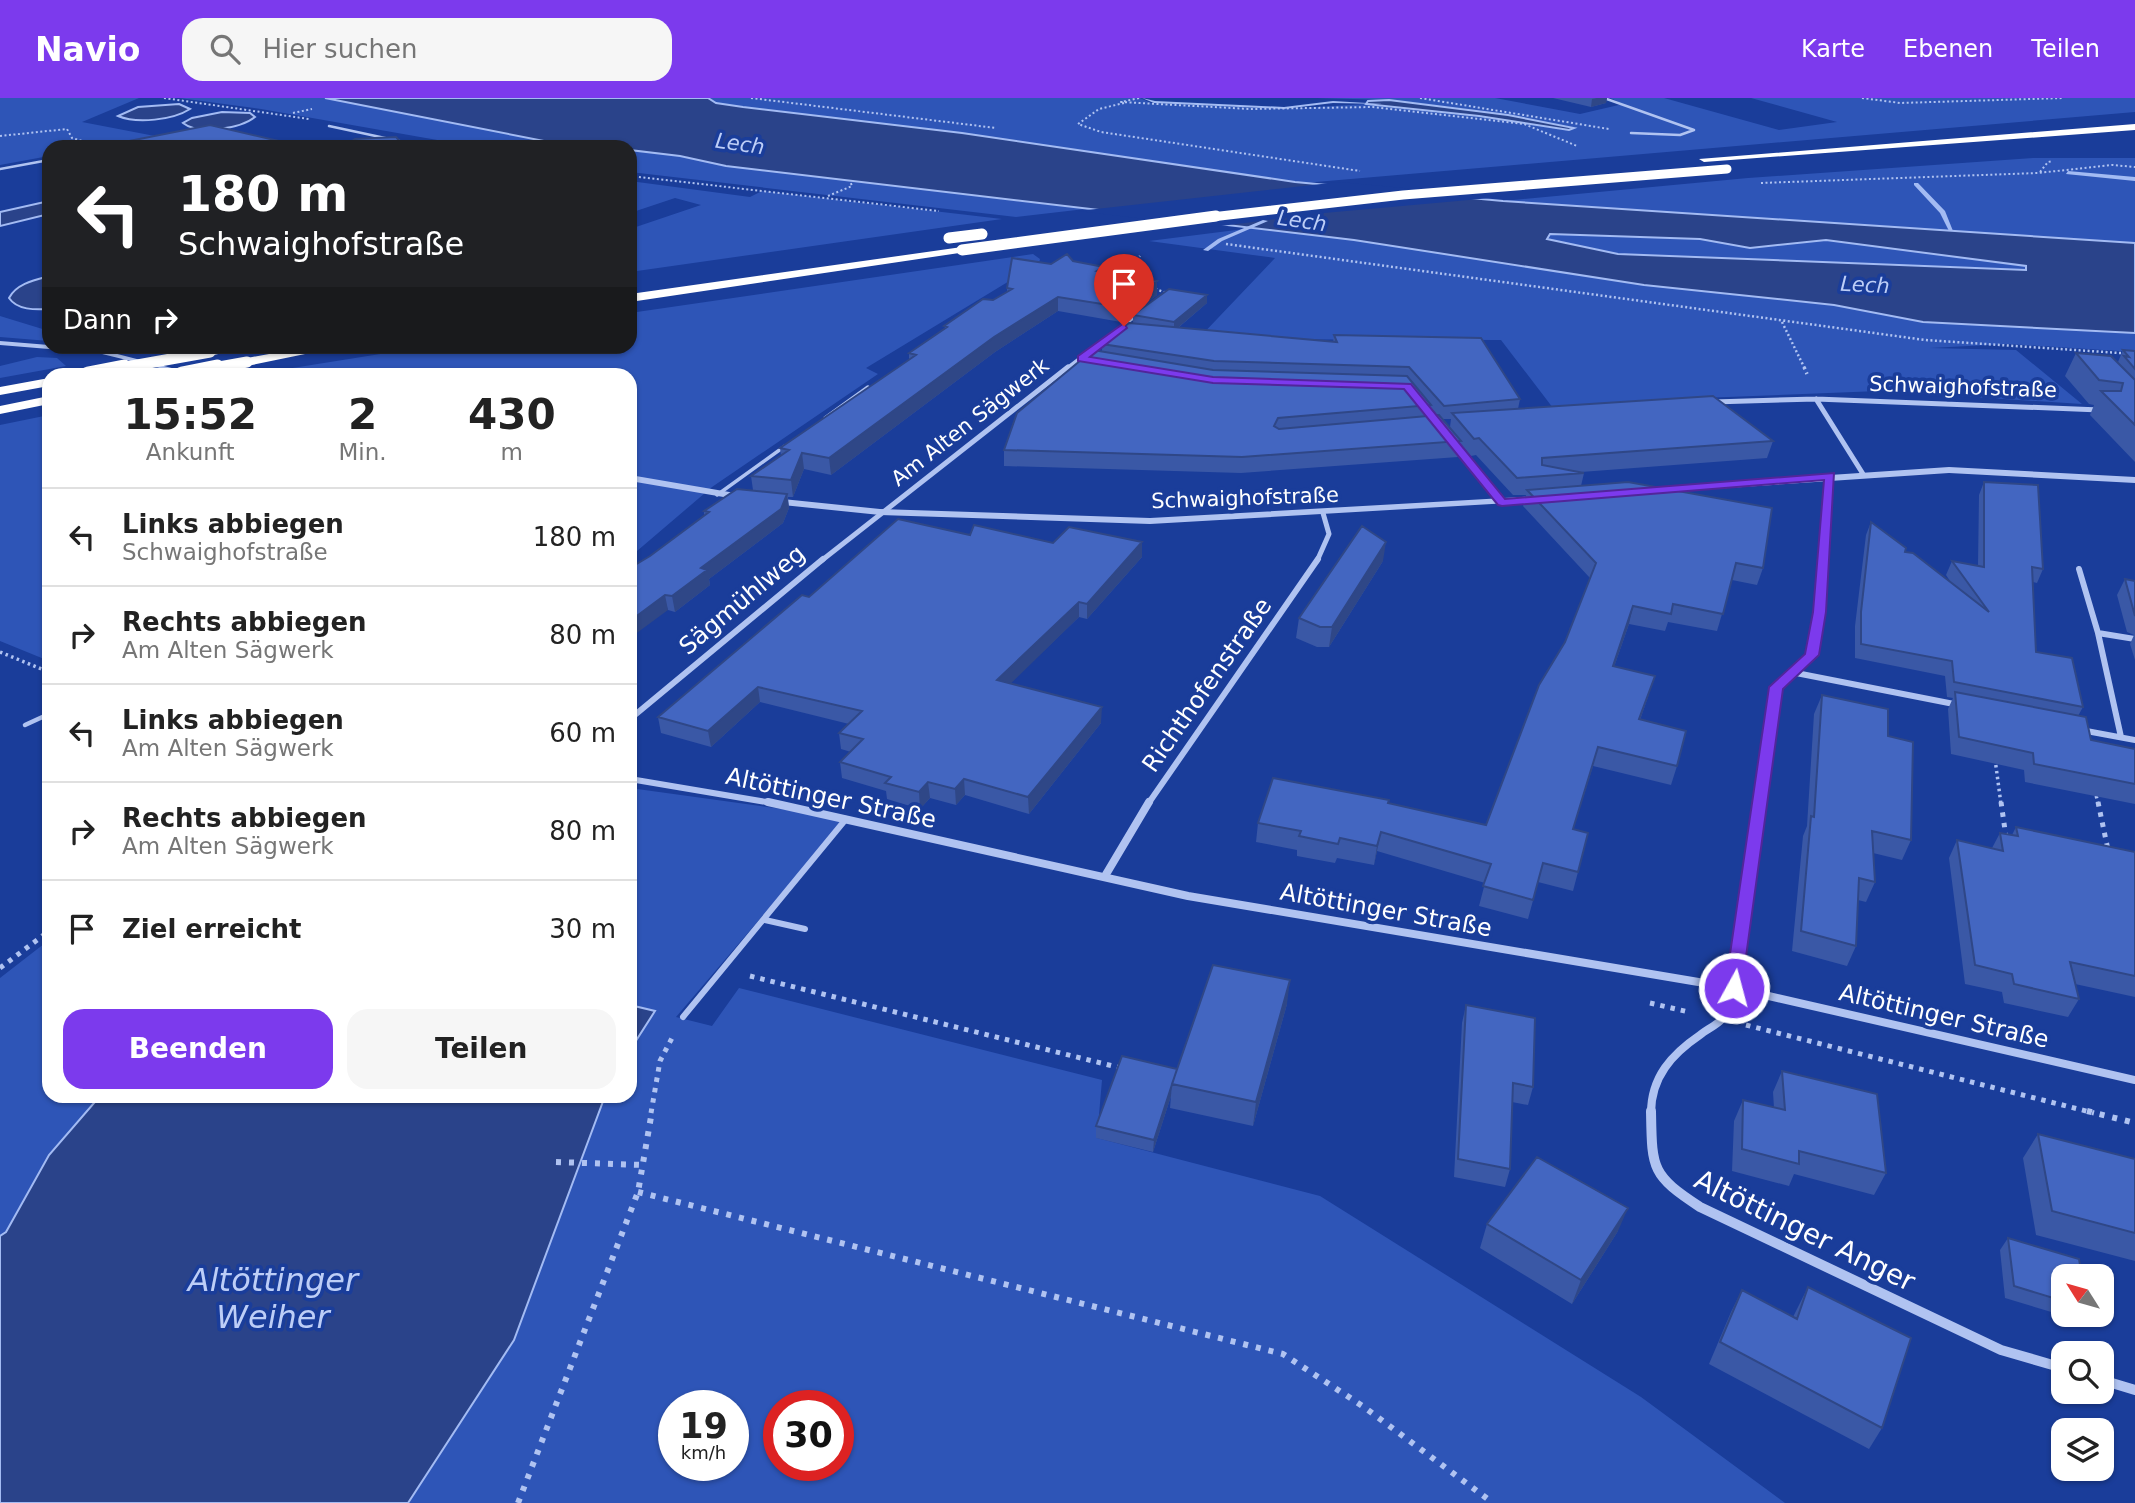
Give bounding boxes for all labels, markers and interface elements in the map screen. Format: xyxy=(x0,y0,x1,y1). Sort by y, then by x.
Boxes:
search box xyxy=(182,18,672,81)
text: Navio xyxy=(35,30,140,69)
icon: search xyxy=(206,30,244,68)
text: Hier suchen xyxy=(262,34,417,64)
text: Karte xyxy=(1801,35,1865,63)
text: Ebenen xyxy=(1903,35,1993,63)
text: Teilen xyxy=(2031,35,2100,63)
water label: Lech xyxy=(714,129,766,159)
text: 180 m xyxy=(178,166,348,223)
icon: left xyxy=(63,168,154,259)
water label: Lech xyxy=(1276,206,1328,236)
text: Schwaighofstraße xyxy=(178,225,464,263)
pin xyxy=(1094,254,1154,326)
icon: arrive xyxy=(1105,265,1143,303)
water label: Lech xyxy=(1840,272,1890,298)
icon: right xyxy=(146,301,184,339)
text: Dann xyxy=(63,305,132,335)
street label: Am Alten Sägwerk xyxy=(886,353,1054,491)
street label: Schwaighofstraße xyxy=(1869,372,2057,402)
text: 15:52 xyxy=(123,390,257,439)
text: 2 xyxy=(348,390,377,439)
text: 430 xyxy=(468,390,556,439)
text: Ankunft xyxy=(146,439,235,465)
text: Min. xyxy=(338,439,387,465)
text: m xyxy=(501,439,523,465)
street label: Schwaighofstraße xyxy=(1151,483,1339,513)
text: Links abbiegen xyxy=(122,509,344,539)
icon: left xyxy=(63,518,101,556)
text: 180 m xyxy=(533,522,616,552)
text: Schwaighofstraße xyxy=(122,539,328,565)
street label: Sägmühlweg xyxy=(674,539,810,661)
street label: Richthofenstraße xyxy=(1136,593,1278,777)
text: Rechts abbiegen xyxy=(122,607,367,637)
icon: right xyxy=(63,616,101,654)
text: 80 m xyxy=(549,620,616,650)
text: Am Alten Sägwerk xyxy=(122,637,334,663)
text: Links abbiegen xyxy=(122,705,344,735)
icon: left xyxy=(63,714,101,752)
text: 60 m xyxy=(549,718,616,748)
text: Am Alten Sägwerk xyxy=(122,735,334,761)
street label: Altöttinger Straße xyxy=(723,762,939,834)
text: Rechts abbiegen xyxy=(122,803,367,833)
icon: right xyxy=(63,812,101,850)
text: 80 m xyxy=(549,816,616,846)
text: Am Alten Sägwerk xyxy=(122,833,334,859)
street label: Altöttinger Straße xyxy=(1278,878,1494,942)
icon: arrive xyxy=(63,910,101,948)
text: Ziel erreicht xyxy=(122,914,302,944)
text: 30 m xyxy=(549,914,616,944)
position arrow xyxy=(1697,951,1771,1025)
street label: Altöttinger Straße xyxy=(1836,978,2052,1054)
button: Beenden xyxy=(63,1009,333,1089)
button: Teilen xyxy=(347,1009,616,1089)
street label: Altöttinger Anger xyxy=(1689,1163,1921,1298)
water label: Altöttinger Weiher xyxy=(186,1261,360,1336)
north arrow xyxy=(2051,1264,2114,1326)
map controls xyxy=(2051,1264,2114,1481)
button: search xyxy=(2051,1341,2114,1404)
speed limit sign: 30 xyxy=(763,1390,854,1481)
text: 19 xyxy=(679,1406,728,1446)
button: layers xyxy=(2051,1418,2114,1481)
text: km/h xyxy=(681,1442,726,1463)

